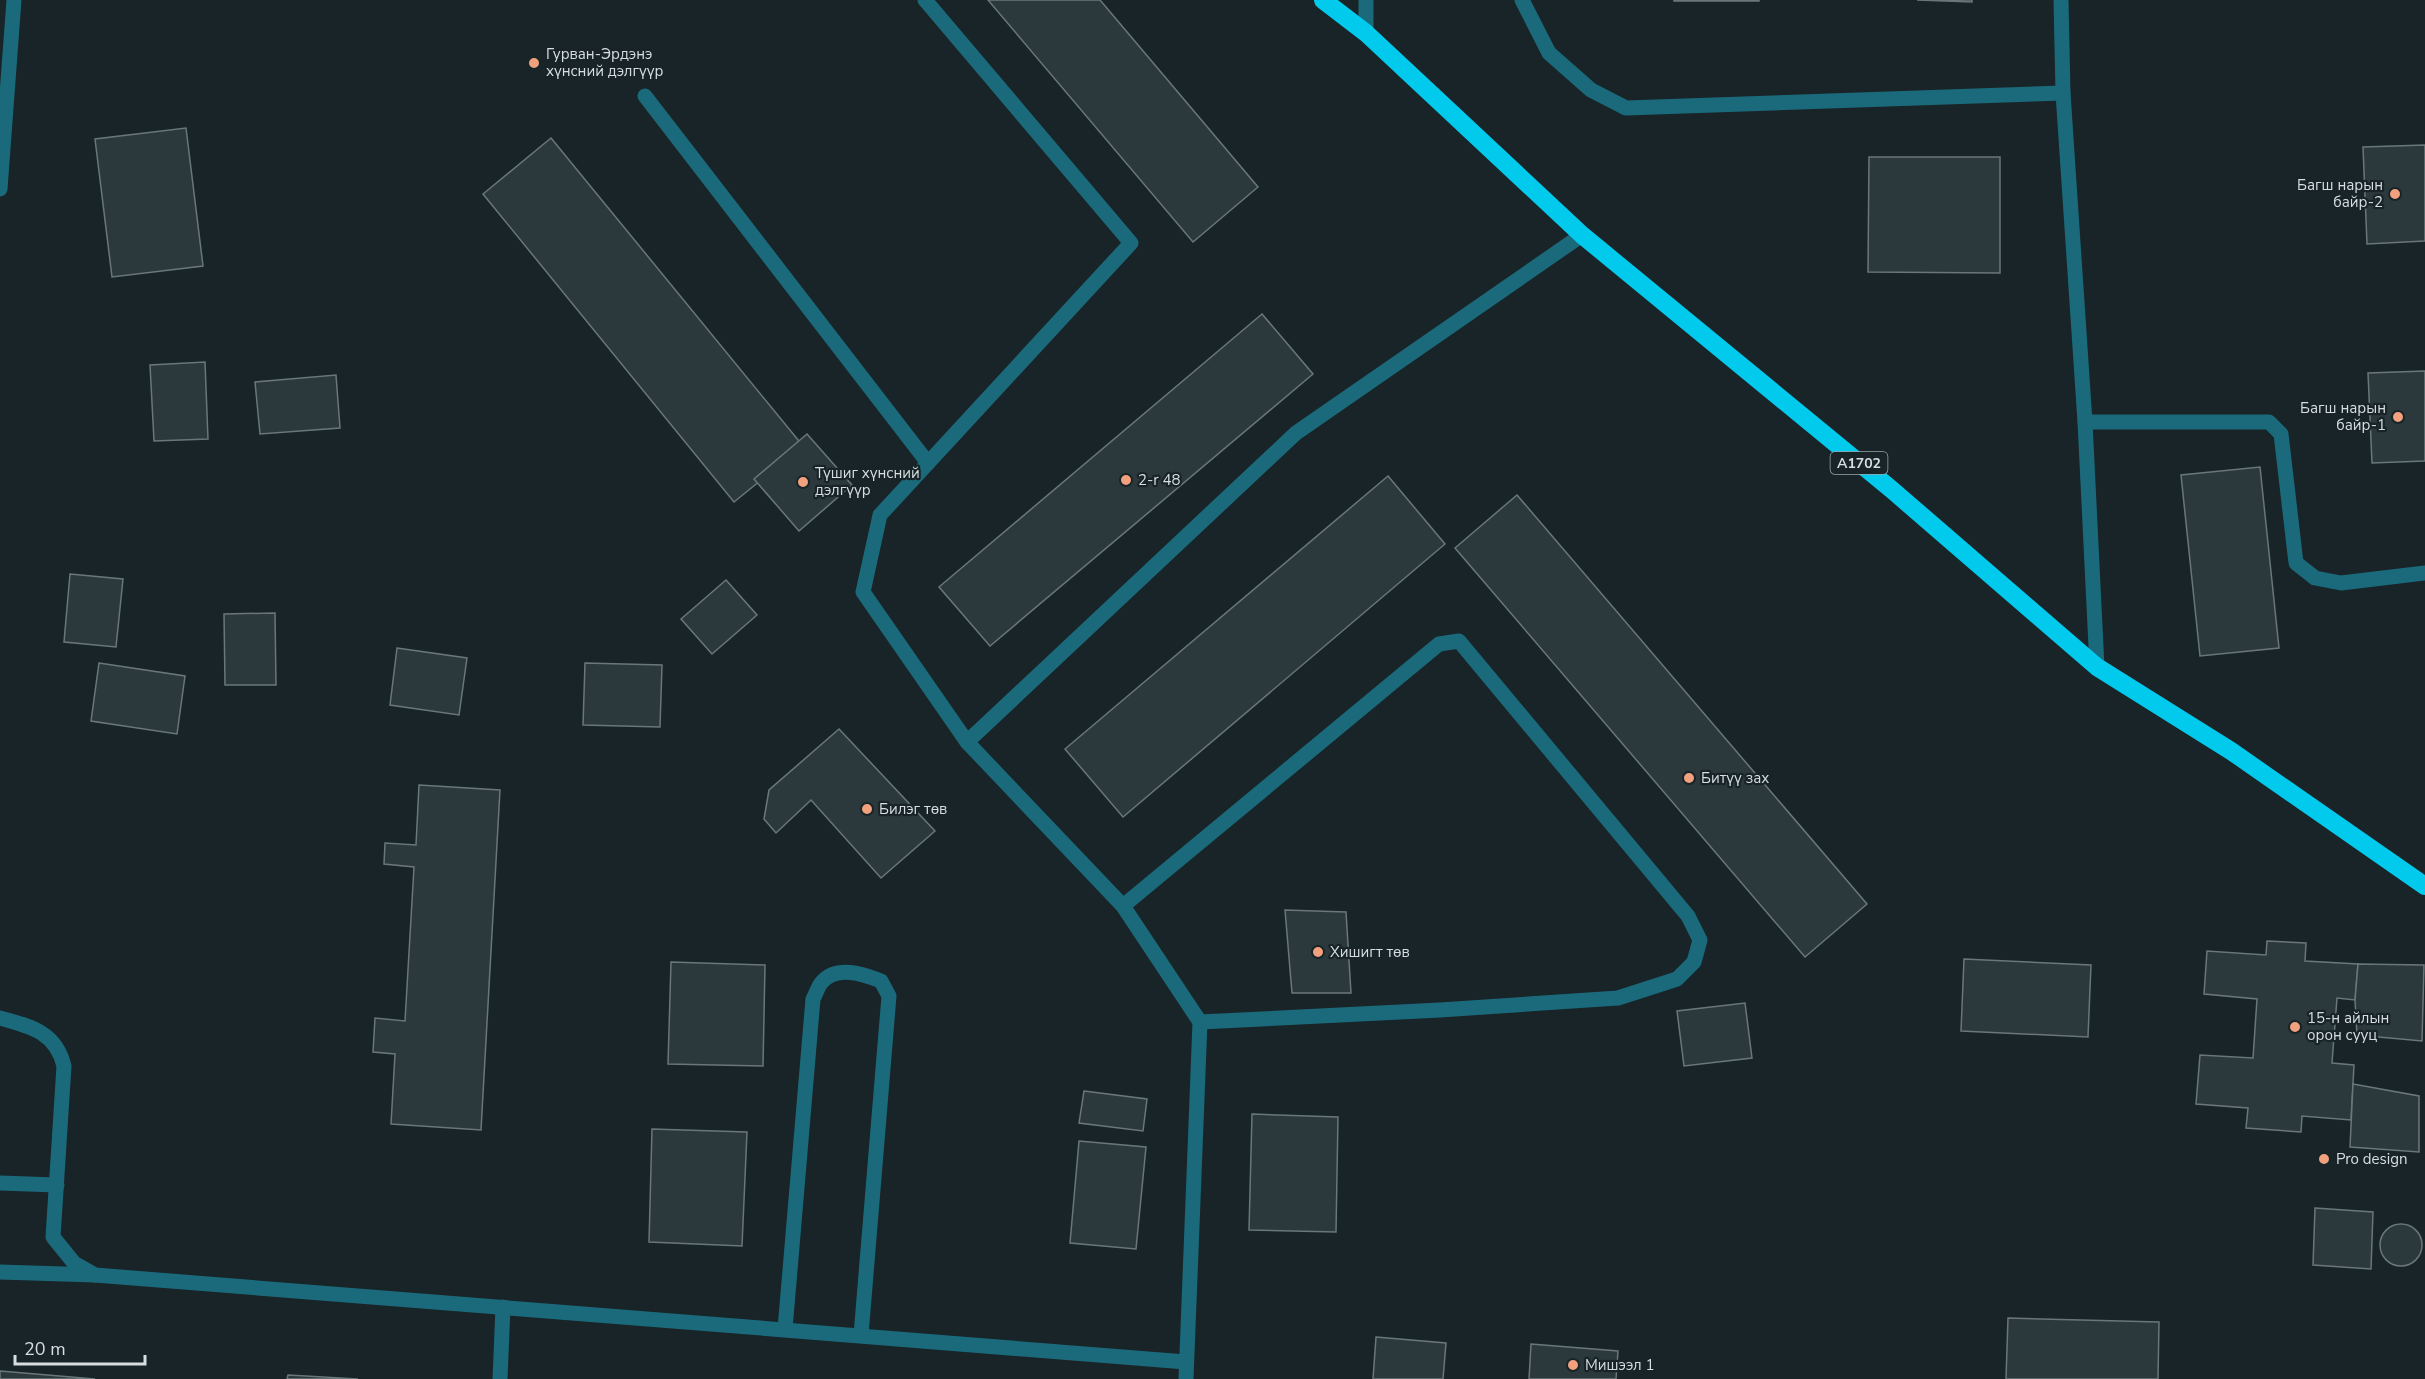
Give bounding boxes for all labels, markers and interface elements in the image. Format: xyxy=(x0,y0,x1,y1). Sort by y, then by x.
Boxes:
place label: Гурван-Эрдэнэ хүнсний дэлгүүр xyxy=(546,44,664,81)
marker: Гурван-Эрдэнэ хүнсний дэлгүүр xyxy=(527,56,541,70)
place label: Багш нарын байр-2 xyxy=(2297,175,2383,212)
marker: Багш нарын байр-2 xyxy=(2388,187,2402,201)
place label: Багш нарын байр-1 xyxy=(2300,398,2386,435)
marker: Багш нарын байр-1 xyxy=(2391,410,2405,424)
road number: A1702 xyxy=(1830,452,1888,474)
place label: Түшиг хүнсний дэлгүүр xyxy=(815,463,920,500)
place label: 2-r 48 xyxy=(1138,470,1181,490)
marker: 2-r 48 xyxy=(1119,473,1133,487)
marker: Түшиг хүнсний дэлгүүр xyxy=(796,475,810,489)
place label: Битүү зах xyxy=(1701,768,1769,788)
marker: Битүү зах xyxy=(1682,771,1696,785)
place label: Билэг төв xyxy=(879,799,947,819)
marker: Билэг төв xyxy=(860,802,874,816)
place label: Хишигт төв xyxy=(1330,942,1410,962)
marker: Хишигт төв xyxy=(1311,945,1325,959)
place label: 15-н айлын орон сууц xyxy=(2307,1008,2389,1045)
marker: 15-н айлын орон сууц xyxy=(2288,1020,2302,1034)
place label: Pro design xyxy=(2336,1149,2408,1169)
marker: Pro design xyxy=(2317,1152,2331,1166)
scale bar xyxy=(15,1328,146,1366)
text: 20 m xyxy=(24,1337,66,1361)
place label: Мишээл 1 xyxy=(1585,1355,1655,1375)
marker: Мишээл 1 xyxy=(1566,1358,1580,1372)

